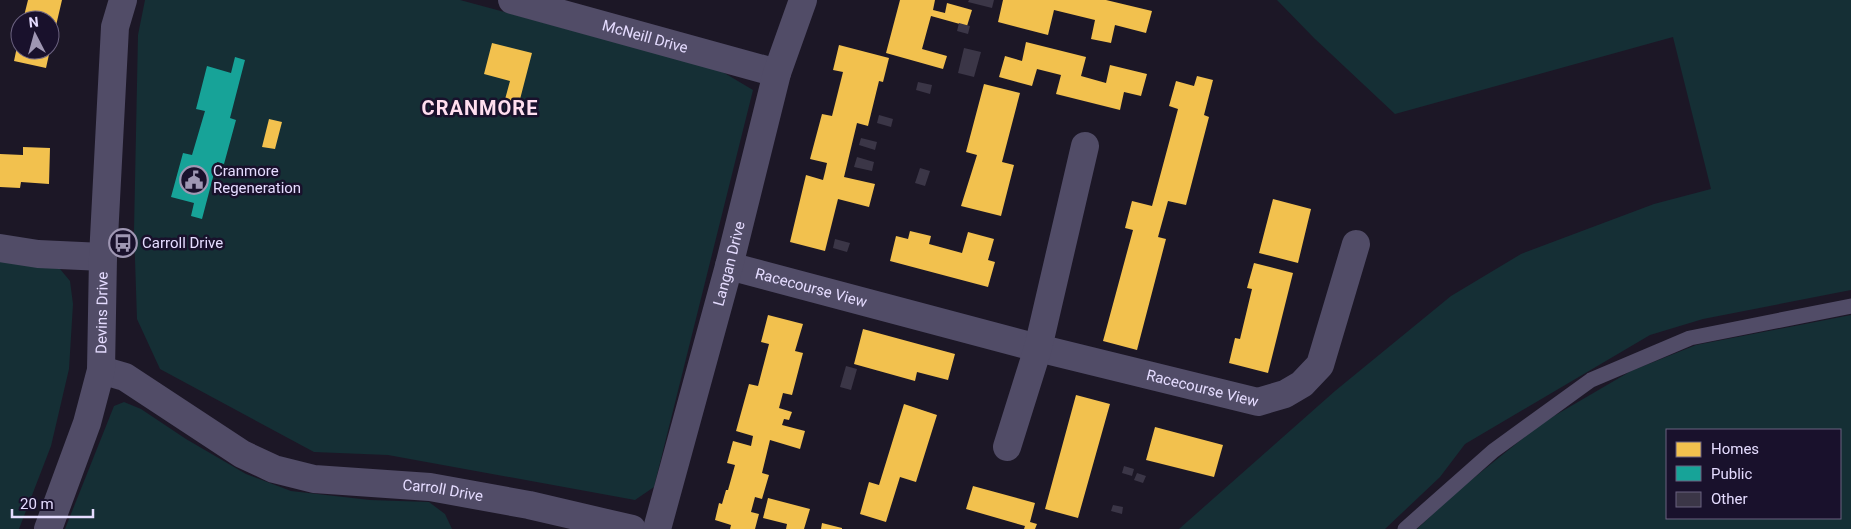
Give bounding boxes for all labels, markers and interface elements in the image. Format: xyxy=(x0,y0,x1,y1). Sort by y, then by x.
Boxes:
north arrow xyxy=(10,10,60,60)
text: N xyxy=(28,14,39,31)
street label: McNeill Drive xyxy=(600,16,690,57)
district label: CRANMORE xyxy=(422,96,538,120)
place label: Cranmore Regeneration xyxy=(213,162,301,197)
public building icon: Cranmore Regeneration xyxy=(179,165,209,195)
street label: Langan Drive xyxy=(709,219,749,308)
bus stop icon: Carroll Drive xyxy=(108,228,138,258)
place label: Carroll Drive xyxy=(142,234,223,252)
street label: Racecourse View xyxy=(753,264,869,311)
street label: Devins Drive xyxy=(92,272,112,354)
street label: Racecourse View xyxy=(1144,366,1260,411)
legend xyxy=(1666,429,1841,519)
text: Homes xyxy=(1711,440,1759,458)
text: Public xyxy=(1711,465,1752,483)
street label: Carroll Drive xyxy=(402,476,485,505)
scale bar xyxy=(12,486,94,518)
text: Other xyxy=(1711,490,1748,508)
text: 20 m xyxy=(20,495,54,513)

